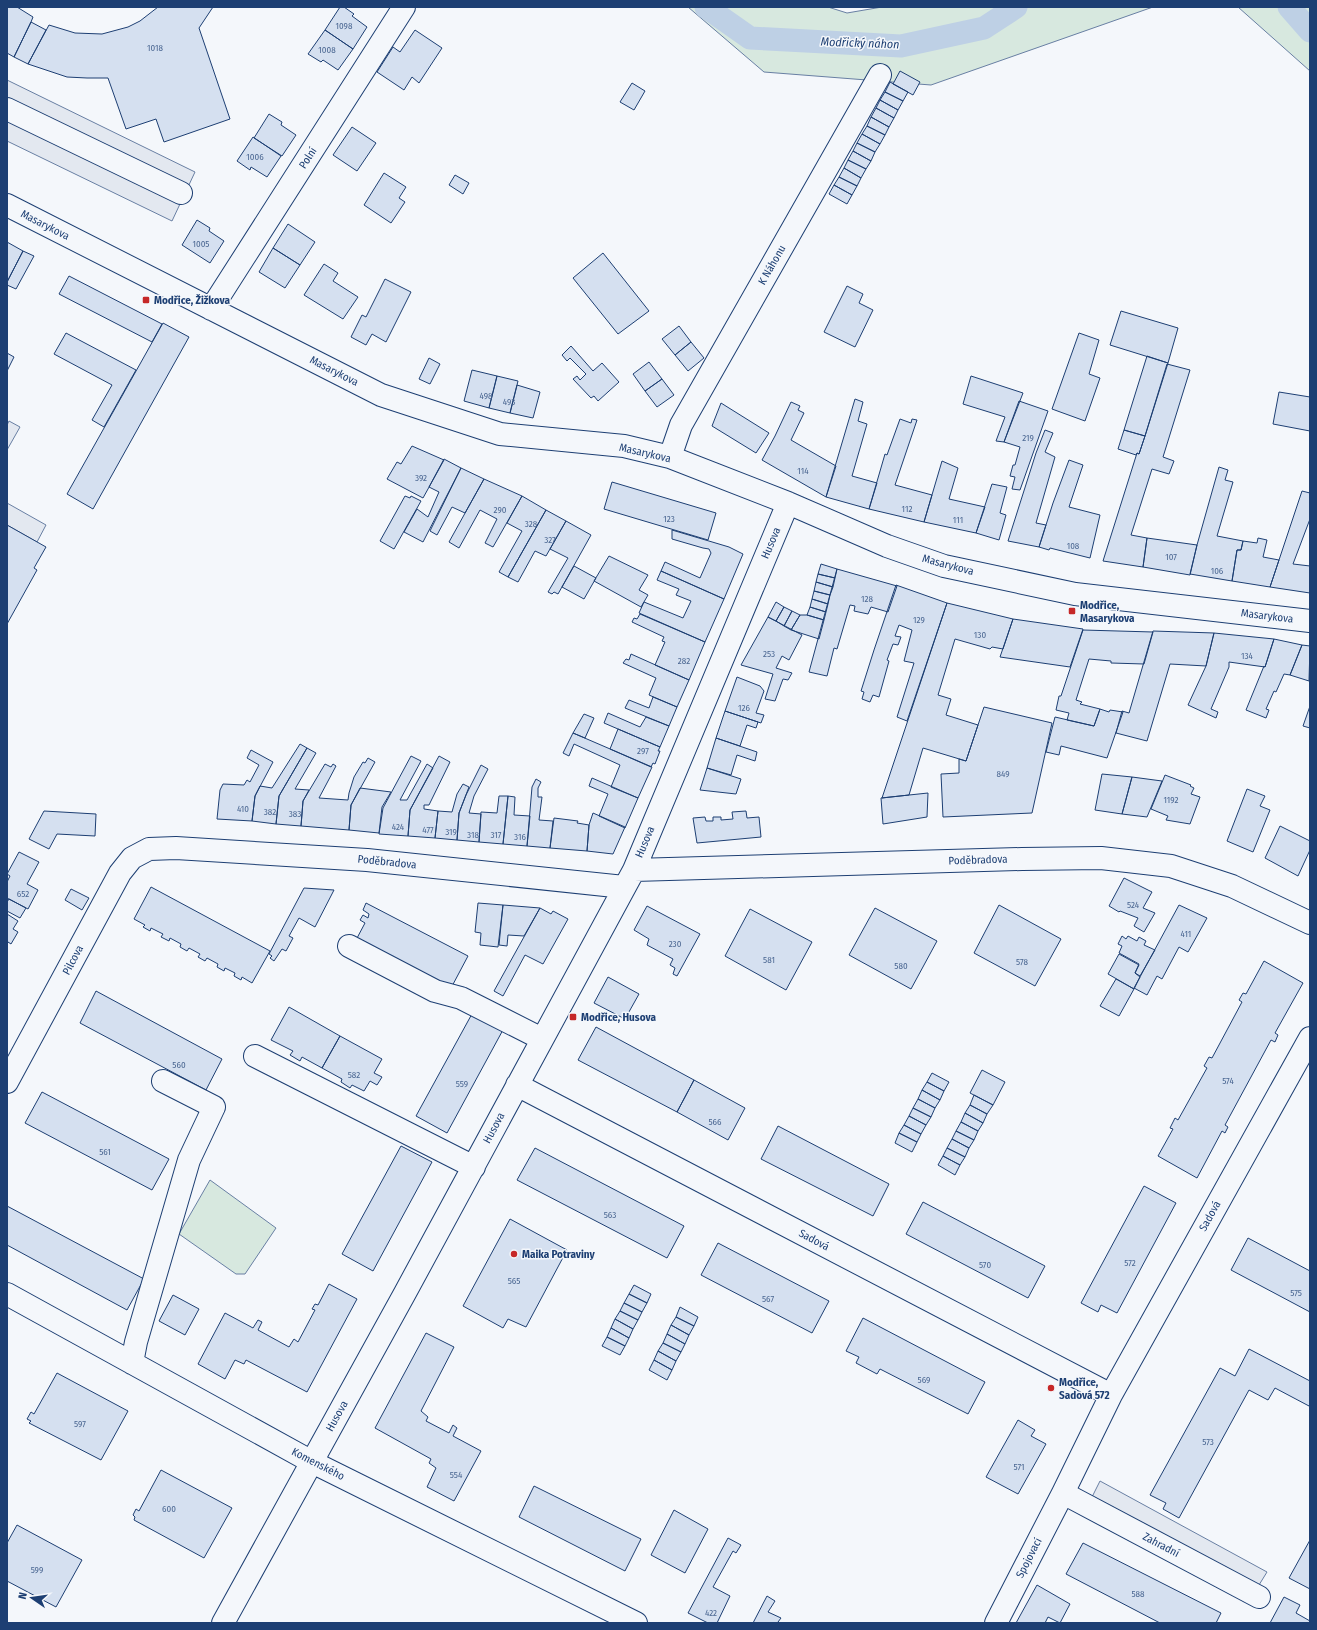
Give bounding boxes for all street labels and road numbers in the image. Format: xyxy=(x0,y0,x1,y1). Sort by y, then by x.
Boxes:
street label: Polní xyxy=(296,145,320,171)
street label: Masarykova xyxy=(19,207,71,243)
street label: K Náhonu xyxy=(755,243,789,287)
street label: Masarykova xyxy=(308,353,360,389)
street label: Masarykova xyxy=(618,441,672,465)
street label: Husova xyxy=(759,525,783,561)
street label: Masarykova xyxy=(921,552,975,578)
street label: Masarykova xyxy=(1240,606,1294,626)
street label: Husova xyxy=(633,824,657,860)
street label: Poděbradova xyxy=(357,852,417,872)
street label: Poděbradova xyxy=(948,852,1008,868)
street label: Pilcova xyxy=(60,943,86,977)
street label: Husova xyxy=(481,1110,507,1146)
street label: Sadová xyxy=(1196,1199,1224,1233)
street label: Sadová xyxy=(797,1227,831,1253)
street label: Husova xyxy=(323,1398,351,1434)
street label: Komenského xyxy=(289,1445,347,1483)
street label: Zahradní xyxy=(1140,1530,1182,1560)
street label: Spojovací xyxy=(1013,1536,1045,1580)

